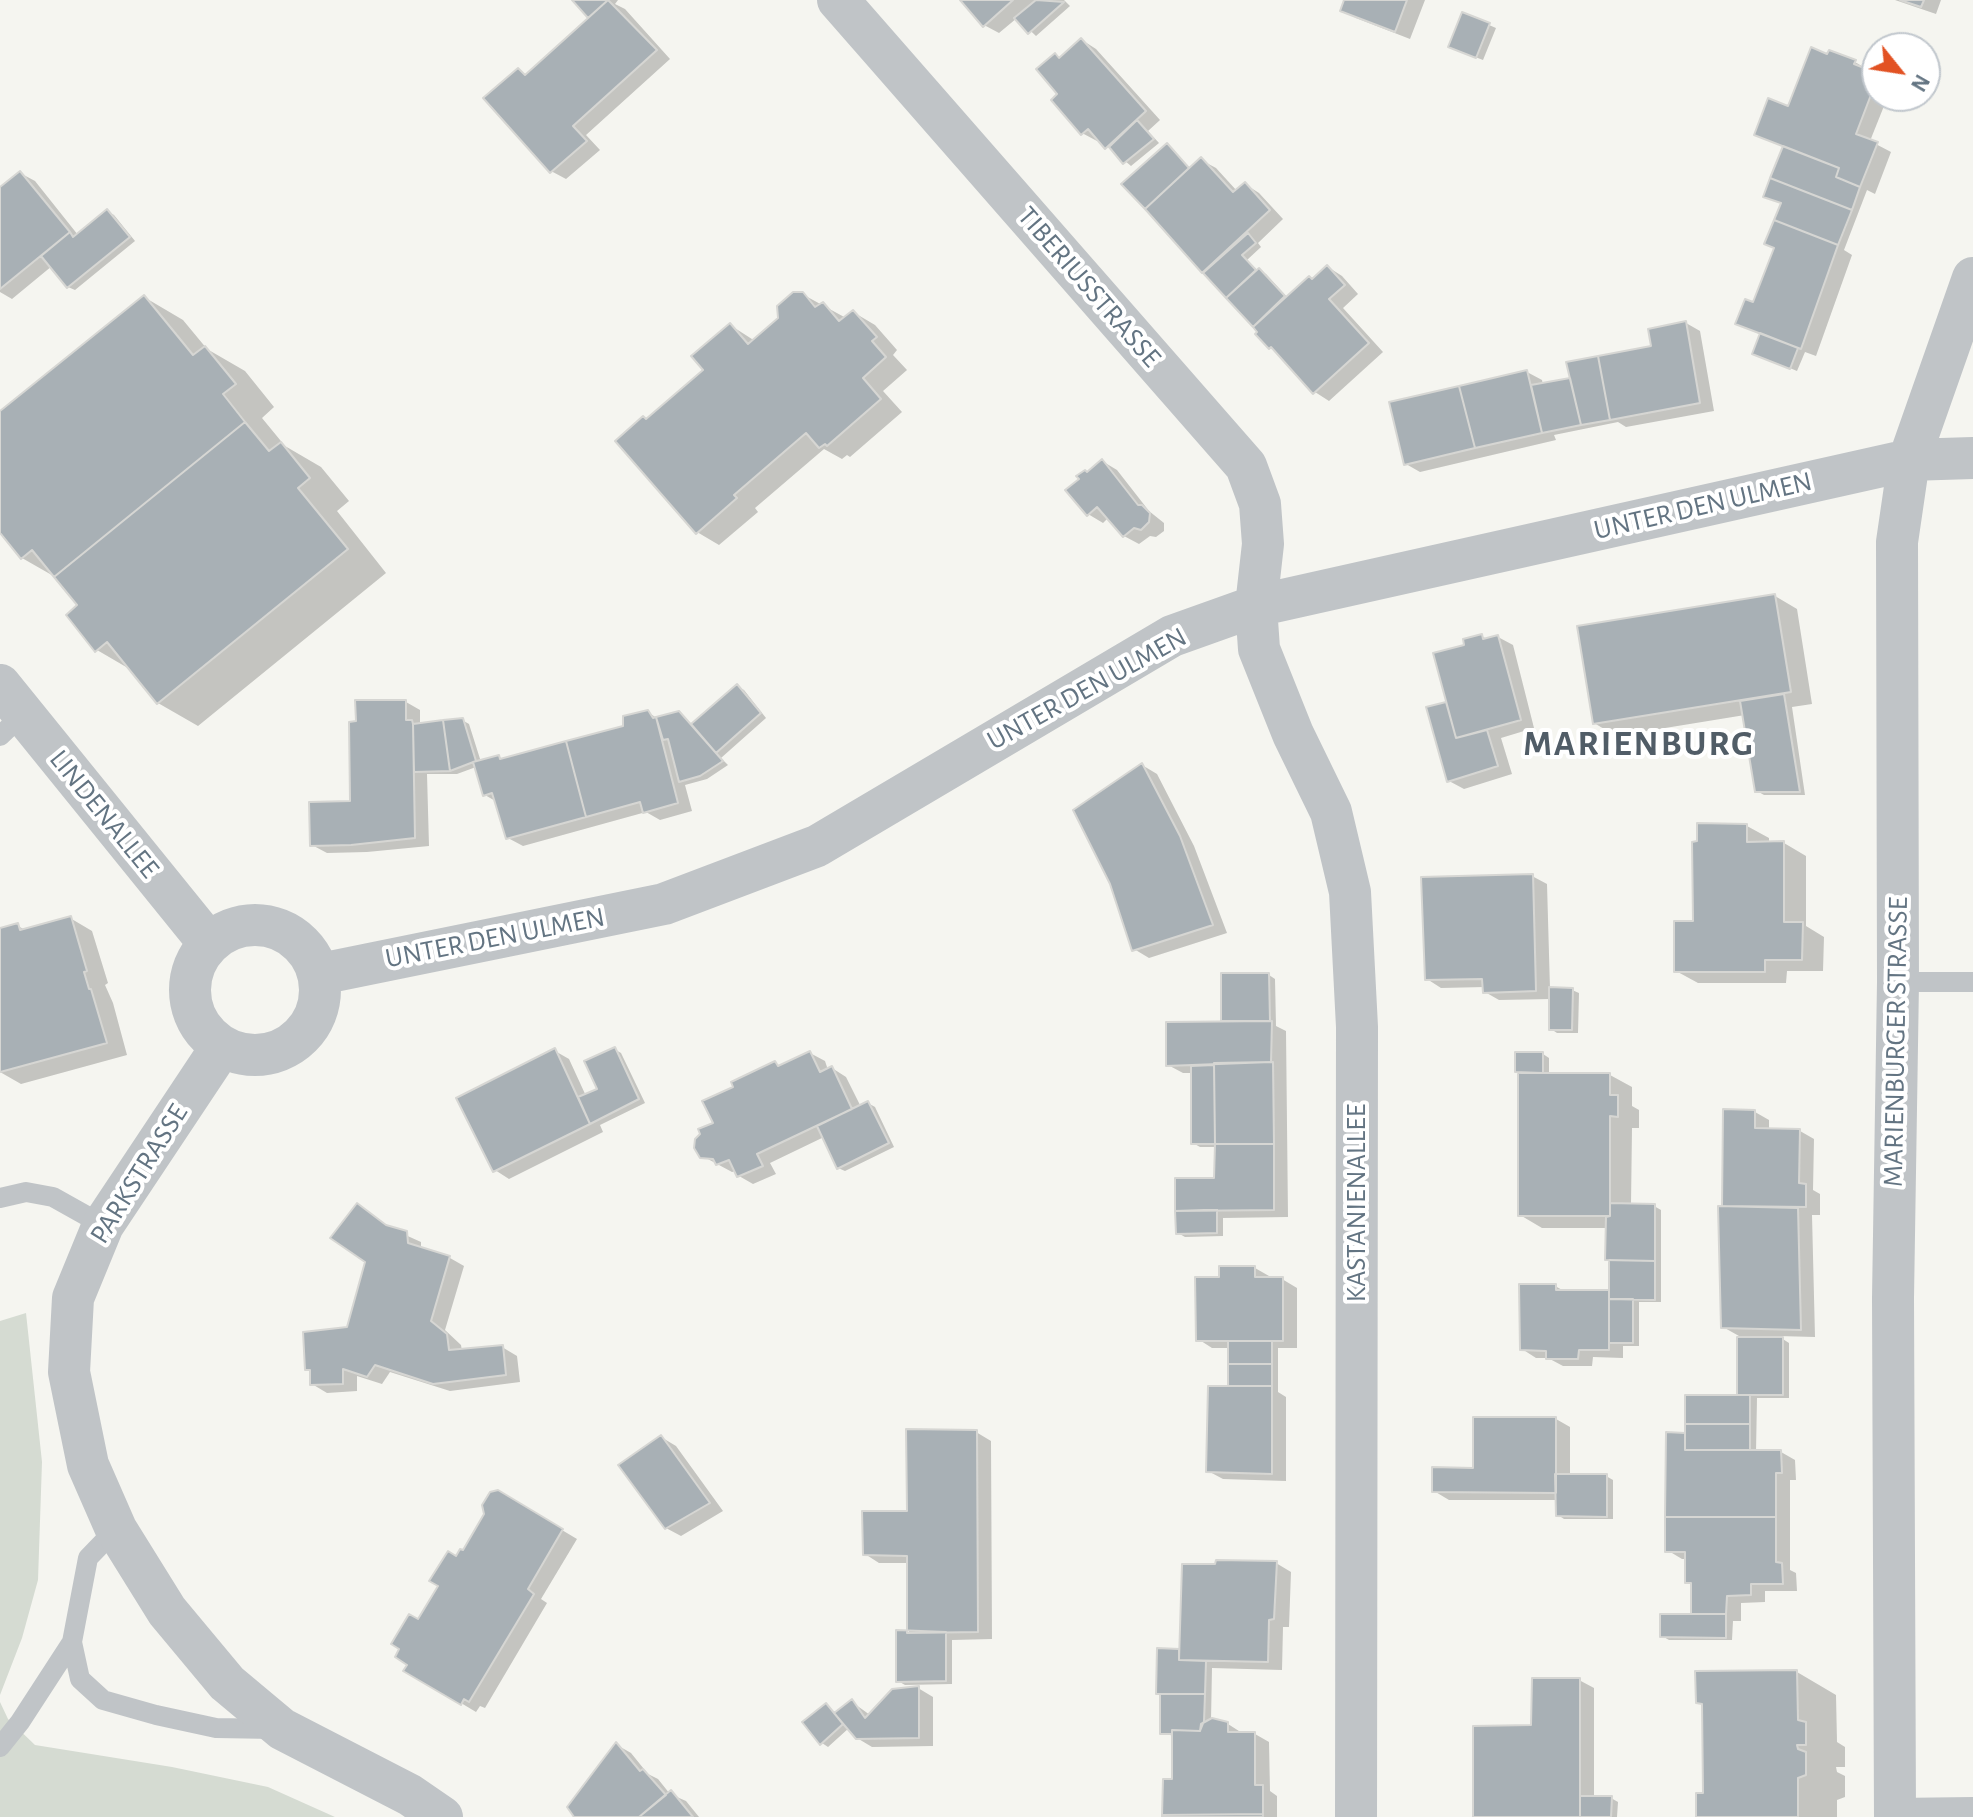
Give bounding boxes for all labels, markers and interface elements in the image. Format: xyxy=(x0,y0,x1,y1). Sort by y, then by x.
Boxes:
north arrow xyxy=(1861,32,1941,112)
text: N xyxy=(1907,71,1933,95)
street label: TIBERIUSSTRASSE xyxy=(1010,200,1168,374)
street label: UNTER DEN ULMEN xyxy=(1591,465,1815,547)
street label: UNTER DEN ULMEN xyxy=(981,620,1193,758)
district label: MARIENBURG xyxy=(1523,722,1755,766)
street label: LINDENALLEE xyxy=(42,743,166,885)
street label: MARIENBURGER STRASSE xyxy=(1877,897,1915,1187)
street label: UNTER DEN ULMEN xyxy=(382,900,608,976)
street label: PARKSTRASSE xyxy=(83,1098,195,1250)
street label: KASTANIENALLEE xyxy=(1340,1104,1374,1302)

